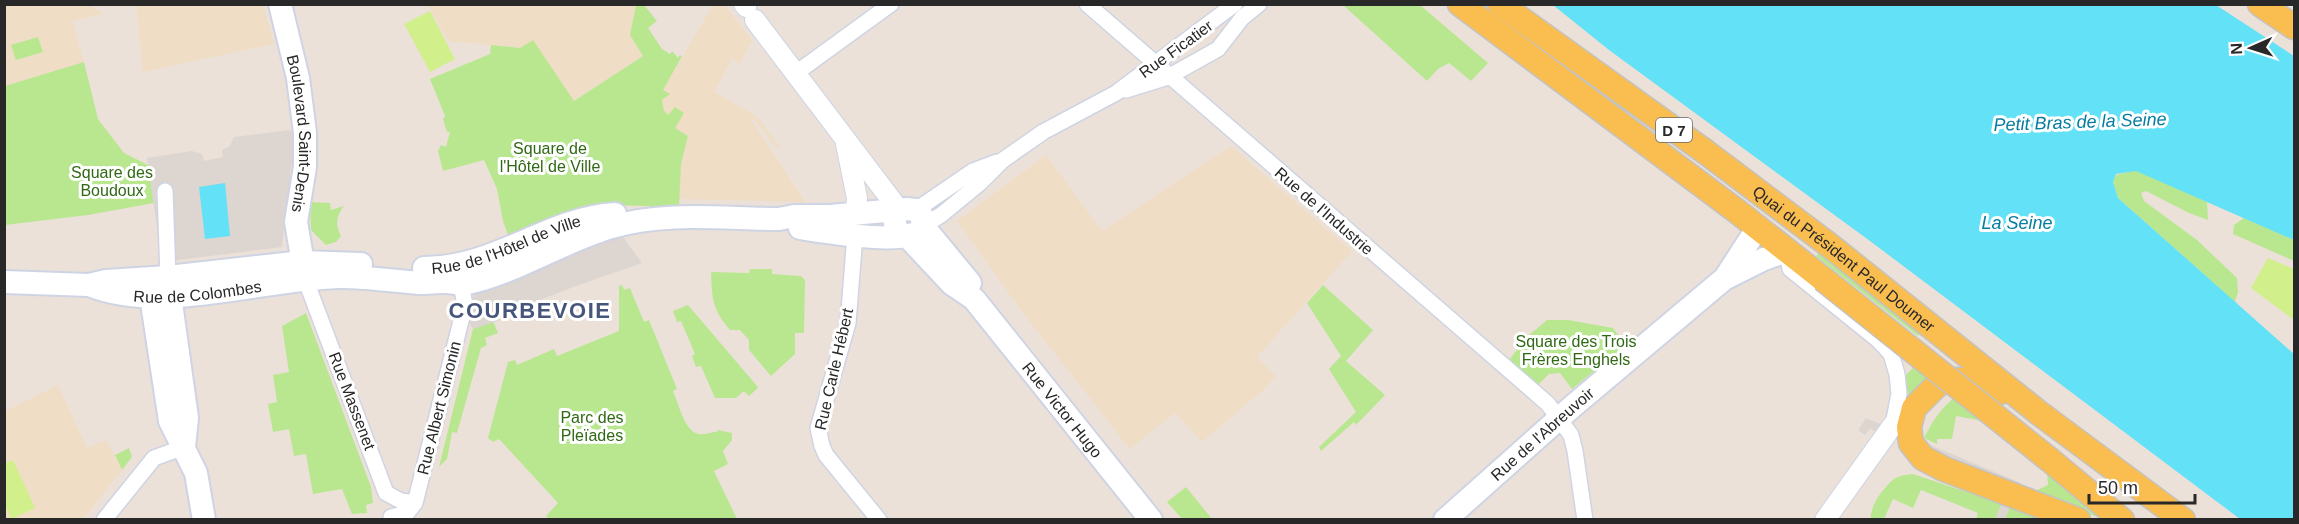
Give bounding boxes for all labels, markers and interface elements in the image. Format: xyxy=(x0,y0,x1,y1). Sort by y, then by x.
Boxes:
street label: Rue Ficatier xyxy=(1136,16,1216,81)
north arrow xyxy=(2221,18,2281,78)
text: N xyxy=(2228,43,2245,55)
street label: Boulevard Saint-Denis xyxy=(284,53,314,214)
water label: Petit Bras de la Seine xyxy=(1993,109,2167,135)
road number: D 7 xyxy=(1656,118,1692,142)
park label: Square de l'Hôtel de Ville xyxy=(500,140,600,175)
park label: Square des Boudoux xyxy=(71,164,153,199)
street label: Rue de l'Industrie xyxy=(1272,164,1376,258)
street label: Quai du Président Paul Doumer xyxy=(1750,182,1939,335)
street label: Rue de l'Hôtel de Ville xyxy=(431,212,583,276)
water label: La Seine xyxy=(1981,213,2053,233)
street label: Rue de Colombes xyxy=(133,277,263,305)
district label: COURBEVOIE xyxy=(449,298,611,323)
street label: Rue Carle Hébert xyxy=(812,306,856,432)
park label: Square des Trois Frères Enghels xyxy=(1516,333,1636,368)
street label: Rue Albert Simonin xyxy=(414,339,464,477)
street label: Rue Massenet xyxy=(326,350,379,453)
street label: Rue Victor Hugo xyxy=(1019,359,1106,461)
street label: Rue de l'Abreuvoir xyxy=(1487,383,1598,484)
park label: Parc des Pleïades xyxy=(560,409,624,444)
scale bar xyxy=(2089,467,2196,505)
text: 50 m xyxy=(2098,478,2138,498)

